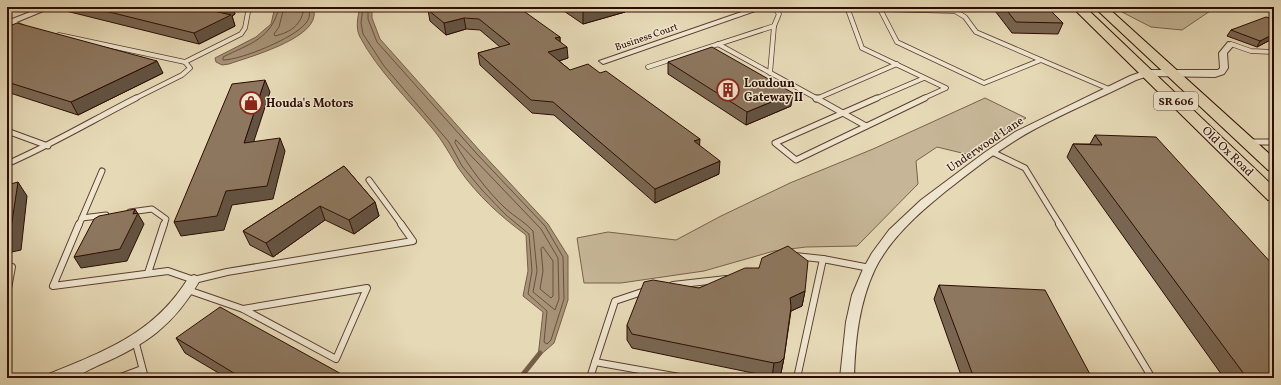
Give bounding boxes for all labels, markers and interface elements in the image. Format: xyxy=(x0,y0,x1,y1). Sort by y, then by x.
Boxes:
street label: Business Court xyxy=(613,19,680,54)
place label: Loudoun Gateway II xyxy=(744,76,803,106)
building icon: Loudoun Gateway II xyxy=(715,77,741,103)
shop icon: Houda's Motors xyxy=(238,90,264,116)
road number: SR 606 xyxy=(1154,92,1198,110)
place label: Houda's Motors xyxy=(266,96,354,112)
street label: Underwood Lane xyxy=(944,113,1027,176)
street label: Old Ox Road xyxy=(1198,123,1257,181)

